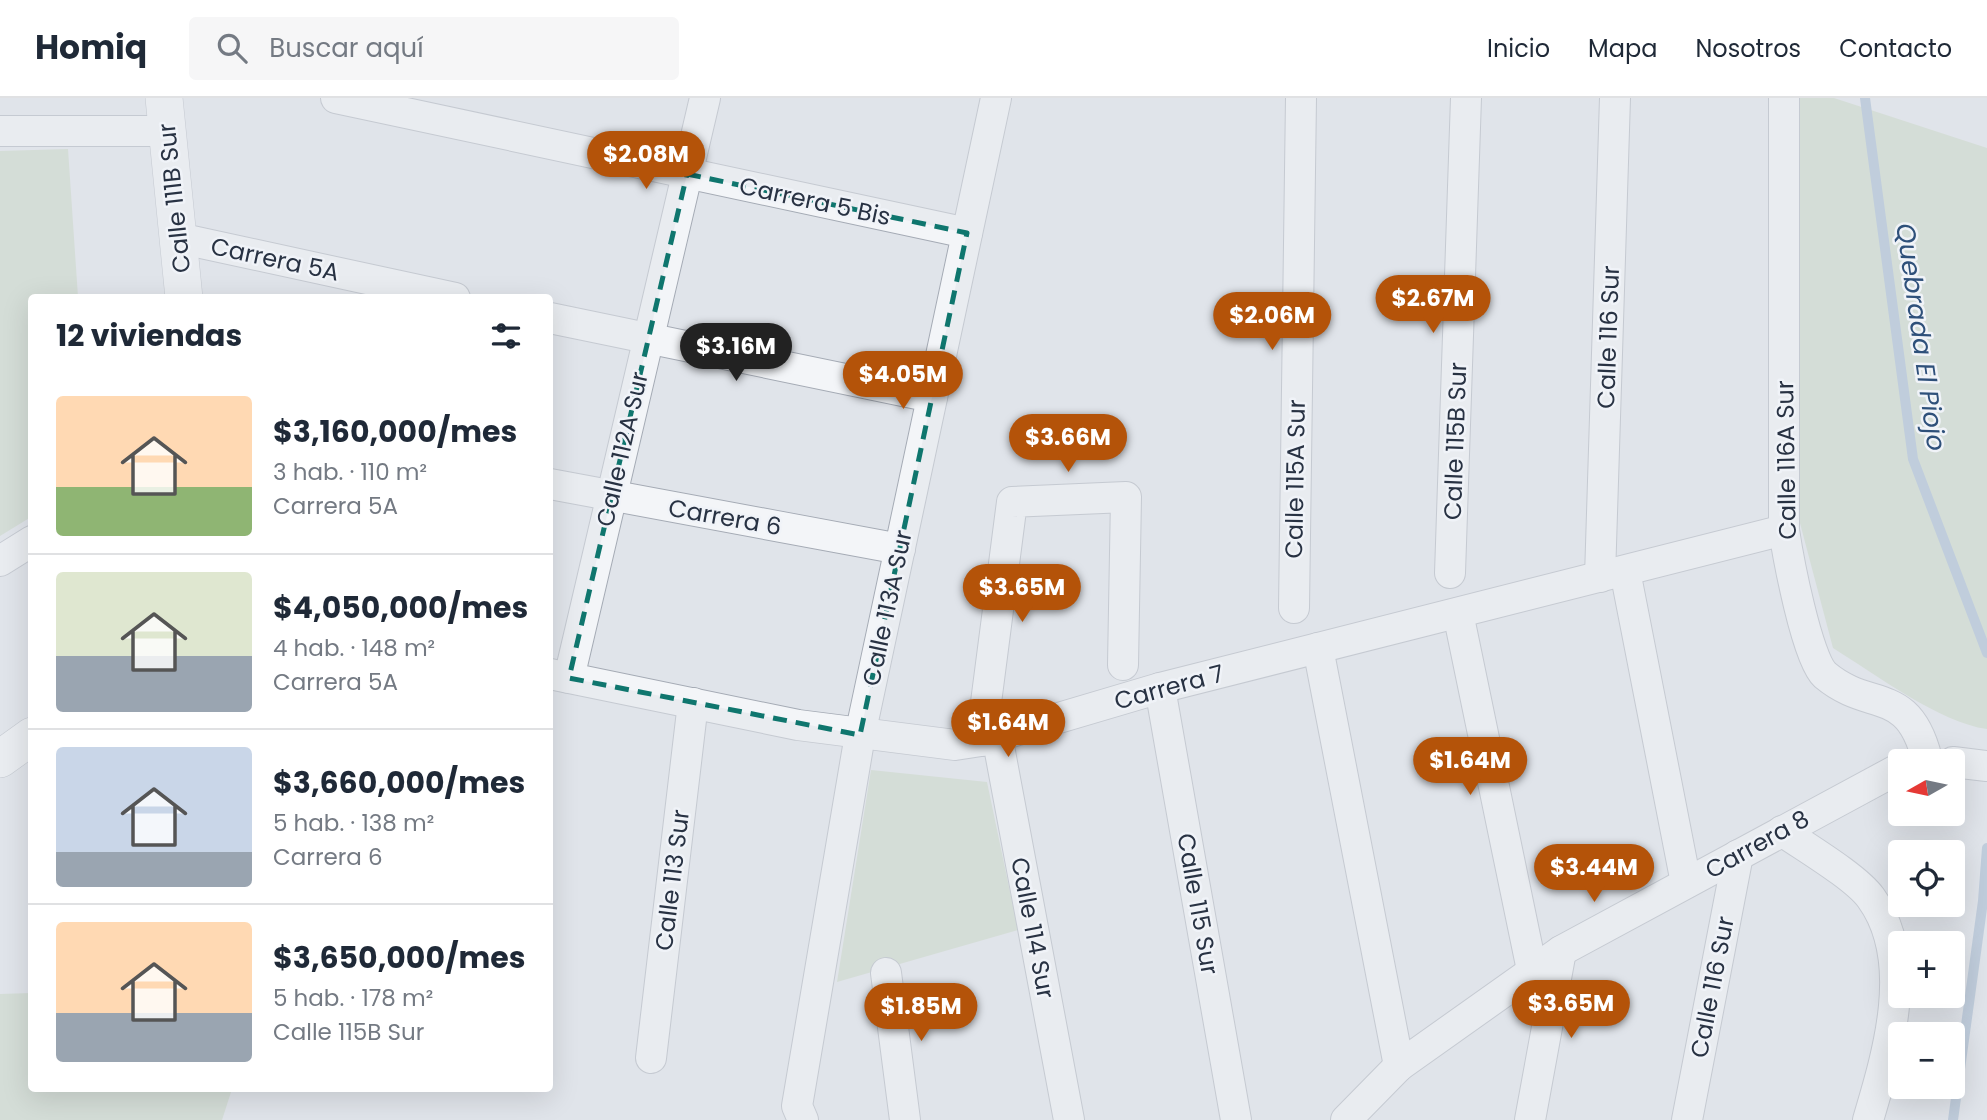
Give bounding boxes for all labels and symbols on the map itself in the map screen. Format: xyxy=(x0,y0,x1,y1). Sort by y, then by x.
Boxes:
street label: Calle 111B Sur xyxy=(150,121,198,275)
pin: $2.08M xyxy=(589,132,703,191)
street label: Carrera 5 Bis xyxy=(736,169,894,233)
water label: Quebrada El Piojo xyxy=(1887,221,1955,453)
street label: Carrera 5A xyxy=(208,229,342,289)
street label: Calle 116 Sur xyxy=(1589,265,1627,409)
pin: $2.67M xyxy=(1376,275,1490,335)
pin: $2.06M xyxy=(1215,292,1329,352)
pin: $3.16M xyxy=(679,324,793,383)
pin: $4.05M xyxy=(846,352,960,411)
street label: Calle 115B Sur xyxy=(1436,362,1474,520)
street label: Calle 112A Sur xyxy=(588,368,656,530)
street label: Calle 116A Sur xyxy=(1768,380,1804,540)
street label: Calle 115A Sur xyxy=(1277,399,1313,559)
pin: $3.66M xyxy=(1011,414,1125,474)
street label: Carrera 6 xyxy=(666,491,784,543)
street label: Calle 113A Sur xyxy=(854,527,920,689)
pin: $3.65M xyxy=(965,564,1079,624)
street label: Carrera 7 xyxy=(1111,657,1227,717)
pin: $1.64M xyxy=(951,700,1065,759)
pin: $1.64M xyxy=(1413,738,1527,797)
north arrow xyxy=(1888,749,1965,826)
street label: Carrera 8 xyxy=(1699,802,1815,886)
street label: Calle 113 Sur xyxy=(647,807,697,953)
street label: Calle 115 Sur xyxy=(1169,831,1227,977)
pin: $3.44M xyxy=(1537,844,1651,904)
street label: Calle 114 Sur xyxy=(1003,855,1063,1001)
street label: Calle 116 Sur xyxy=(1682,913,1742,1060)
pin: $3.65M xyxy=(1514,981,1628,1040)
pin: $1.85M xyxy=(864,984,978,1043)

